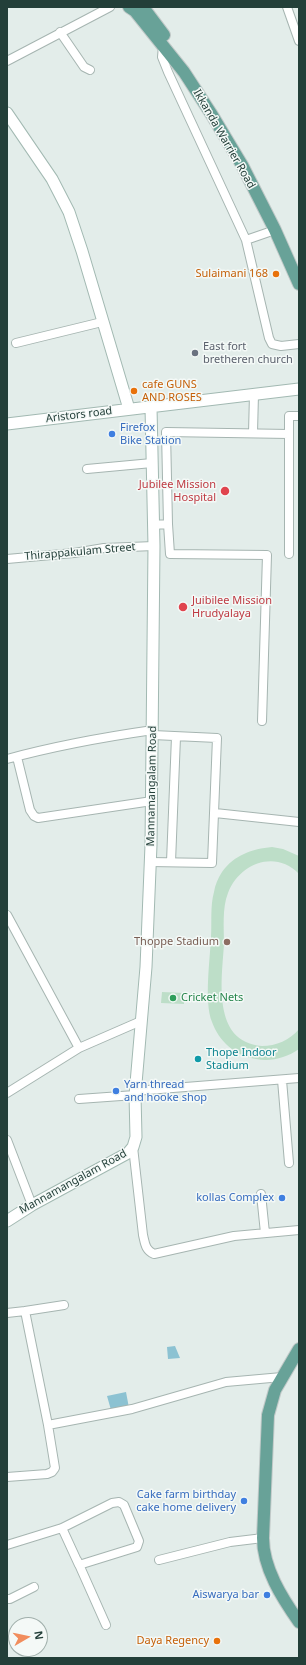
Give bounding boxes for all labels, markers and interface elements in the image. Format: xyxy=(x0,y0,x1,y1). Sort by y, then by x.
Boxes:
street label: Ikkanda Warrier Road xyxy=(190,87,258,191)
place label: Sulaimani 168 xyxy=(195,267,268,281)
marker: Sulaimani 168 xyxy=(271,269,281,279)
place label: East fort bretheren church xyxy=(203,340,293,366)
marker: East fort bretheren church xyxy=(190,348,200,358)
place label: cafe GUNS AND ROSES xyxy=(142,378,202,404)
marker: cafe GUNS AND ROSES xyxy=(129,386,139,396)
street label: Aristors road xyxy=(45,404,113,426)
place label: Firefox Bike Station xyxy=(120,421,181,447)
marker: Firefox Bike Station xyxy=(107,429,117,439)
place label: Jubilee Mission Hospital xyxy=(139,478,216,504)
marker: Jubilee Mission Hospital xyxy=(219,485,231,497)
street label: Thirappakulam Street xyxy=(24,541,136,563)
place label: Juibilee Mission Hrudyalaya xyxy=(192,594,272,620)
marker: Juibilee Mission Hrudyalaya xyxy=(177,601,189,613)
street label: Mannamangalam Road xyxy=(144,726,160,846)
place label: Thoppe Stadium xyxy=(134,935,219,949)
marker: Thoppe Stadium xyxy=(222,937,232,947)
place label: Cricket Nets xyxy=(181,991,243,1005)
marker: Cricket Nets xyxy=(168,993,178,1003)
place label: Thope Indoor Stadium xyxy=(206,1046,277,1072)
marker: Thope Indoor Stadium xyxy=(193,1054,203,1064)
place label: Yarn thread and hooke shop xyxy=(124,1078,207,1104)
marker: Yarn thread and hooke shop xyxy=(111,1086,121,1096)
street label: Mannamangalam Road xyxy=(17,1147,129,1217)
place label: kollas Complex xyxy=(196,1191,274,1205)
marker: kollas Complex xyxy=(277,1193,287,1203)
place label: Cake farm birthday cake home delivery xyxy=(136,1488,236,1514)
marker: Cake farm birthday cake home delivery xyxy=(239,1496,249,1506)
place label: Aiswarya bar xyxy=(192,1588,259,1602)
marker: Aiswarya bar xyxy=(262,1590,272,1600)
north arrow xyxy=(8,1617,48,1657)
text: N xyxy=(31,1630,47,1641)
place label: Daya Regency xyxy=(136,1634,209,1648)
marker: Daya Regency xyxy=(212,1636,222,1646)

